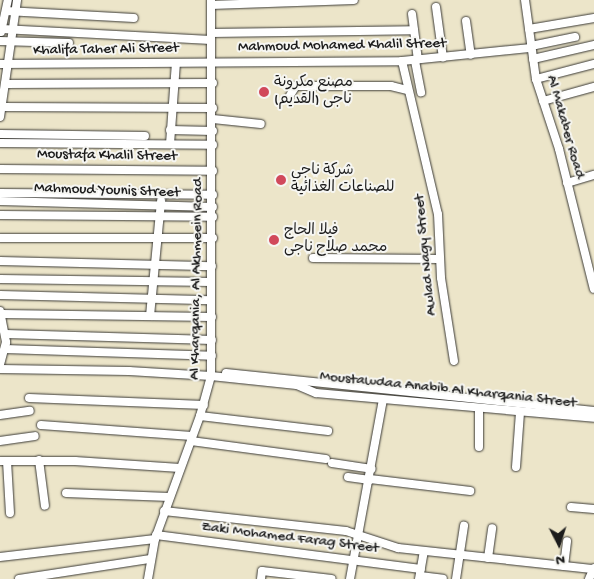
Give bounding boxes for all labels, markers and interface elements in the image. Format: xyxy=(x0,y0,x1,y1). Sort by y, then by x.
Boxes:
street label: Mahmoud Mohamed Khalil Street xyxy=(238,35,446,57)
street label: Khalifa Taher Ali Street xyxy=(33,40,179,60)
street label: Al Makaber Road xyxy=(542,73,588,181)
place label: مصنع مكرونة ناجى (القديم) xyxy=(274,74,353,109)
marker: مصنع مكرونة ناجى (القديم) xyxy=(258,86,270,98)
street label: Moustafa Khalil Street xyxy=(37,146,177,166)
place label: شركة ناجى للصناعات الغذائية xyxy=(291,162,394,197)
marker: شركة ناجى للصناعات الغذائية xyxy=(275,174,287,186)
street label: Al Kharqania, Al Akhmeein Road xyxy=(186,178,208,380)
street label: Mahmoud Younis Street xyxy=(34,179,180,203)
street label: Awlad Nagy Street xyxy=(411,193,441,317)
place label: فيلا الحاج محمد صلاح ناجى xyxy=(284,222,387,257)
marker: فيلا الحاج محمد صلاح ناجى xyxy=(268,234,280,246)
street label: Moustawdaa Anabib Al Kharqania Street xyxy=(319,368,577,412)
street label: Zaki Mohamed Farag Street xyxy=(200,518,380,558)
north arrow xyxy=(534,519,584,569)
text: N xyxy=(555,551,566,568)

